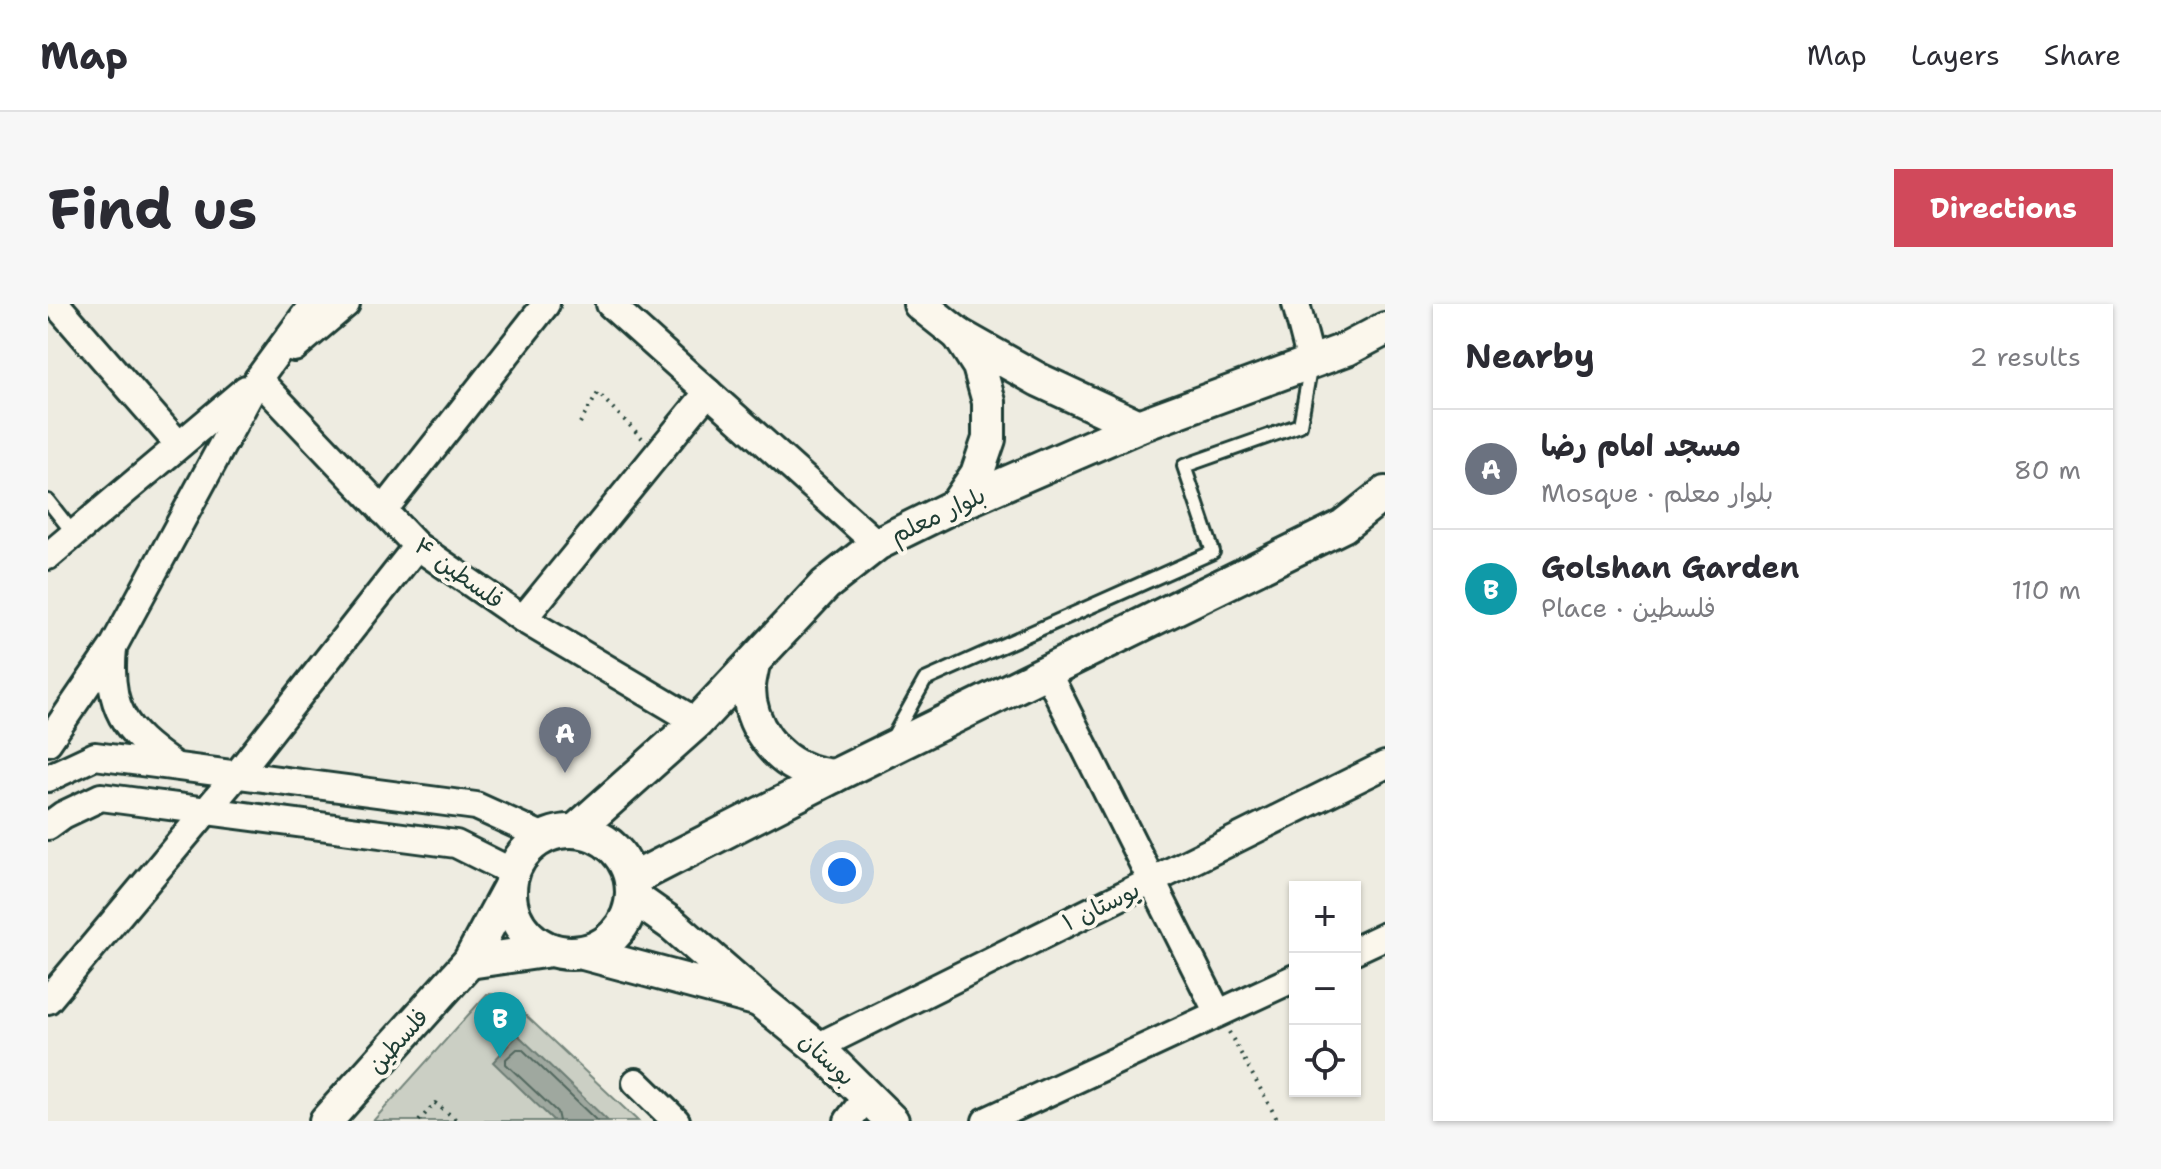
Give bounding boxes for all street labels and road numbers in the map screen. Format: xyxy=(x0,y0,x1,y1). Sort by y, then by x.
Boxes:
street label: بلوار معلم xyxy=(885,479,992,553)
street label: فلسطین ۴ xyxy=(408,530,510,616)
street label: بوستان ۱ xyxy=(1057,874,1145,938)
street label: فلسطین xyxy=(360,1002,436,1080)
street label: بوستان xyxy=(792,1025,862,1093)

